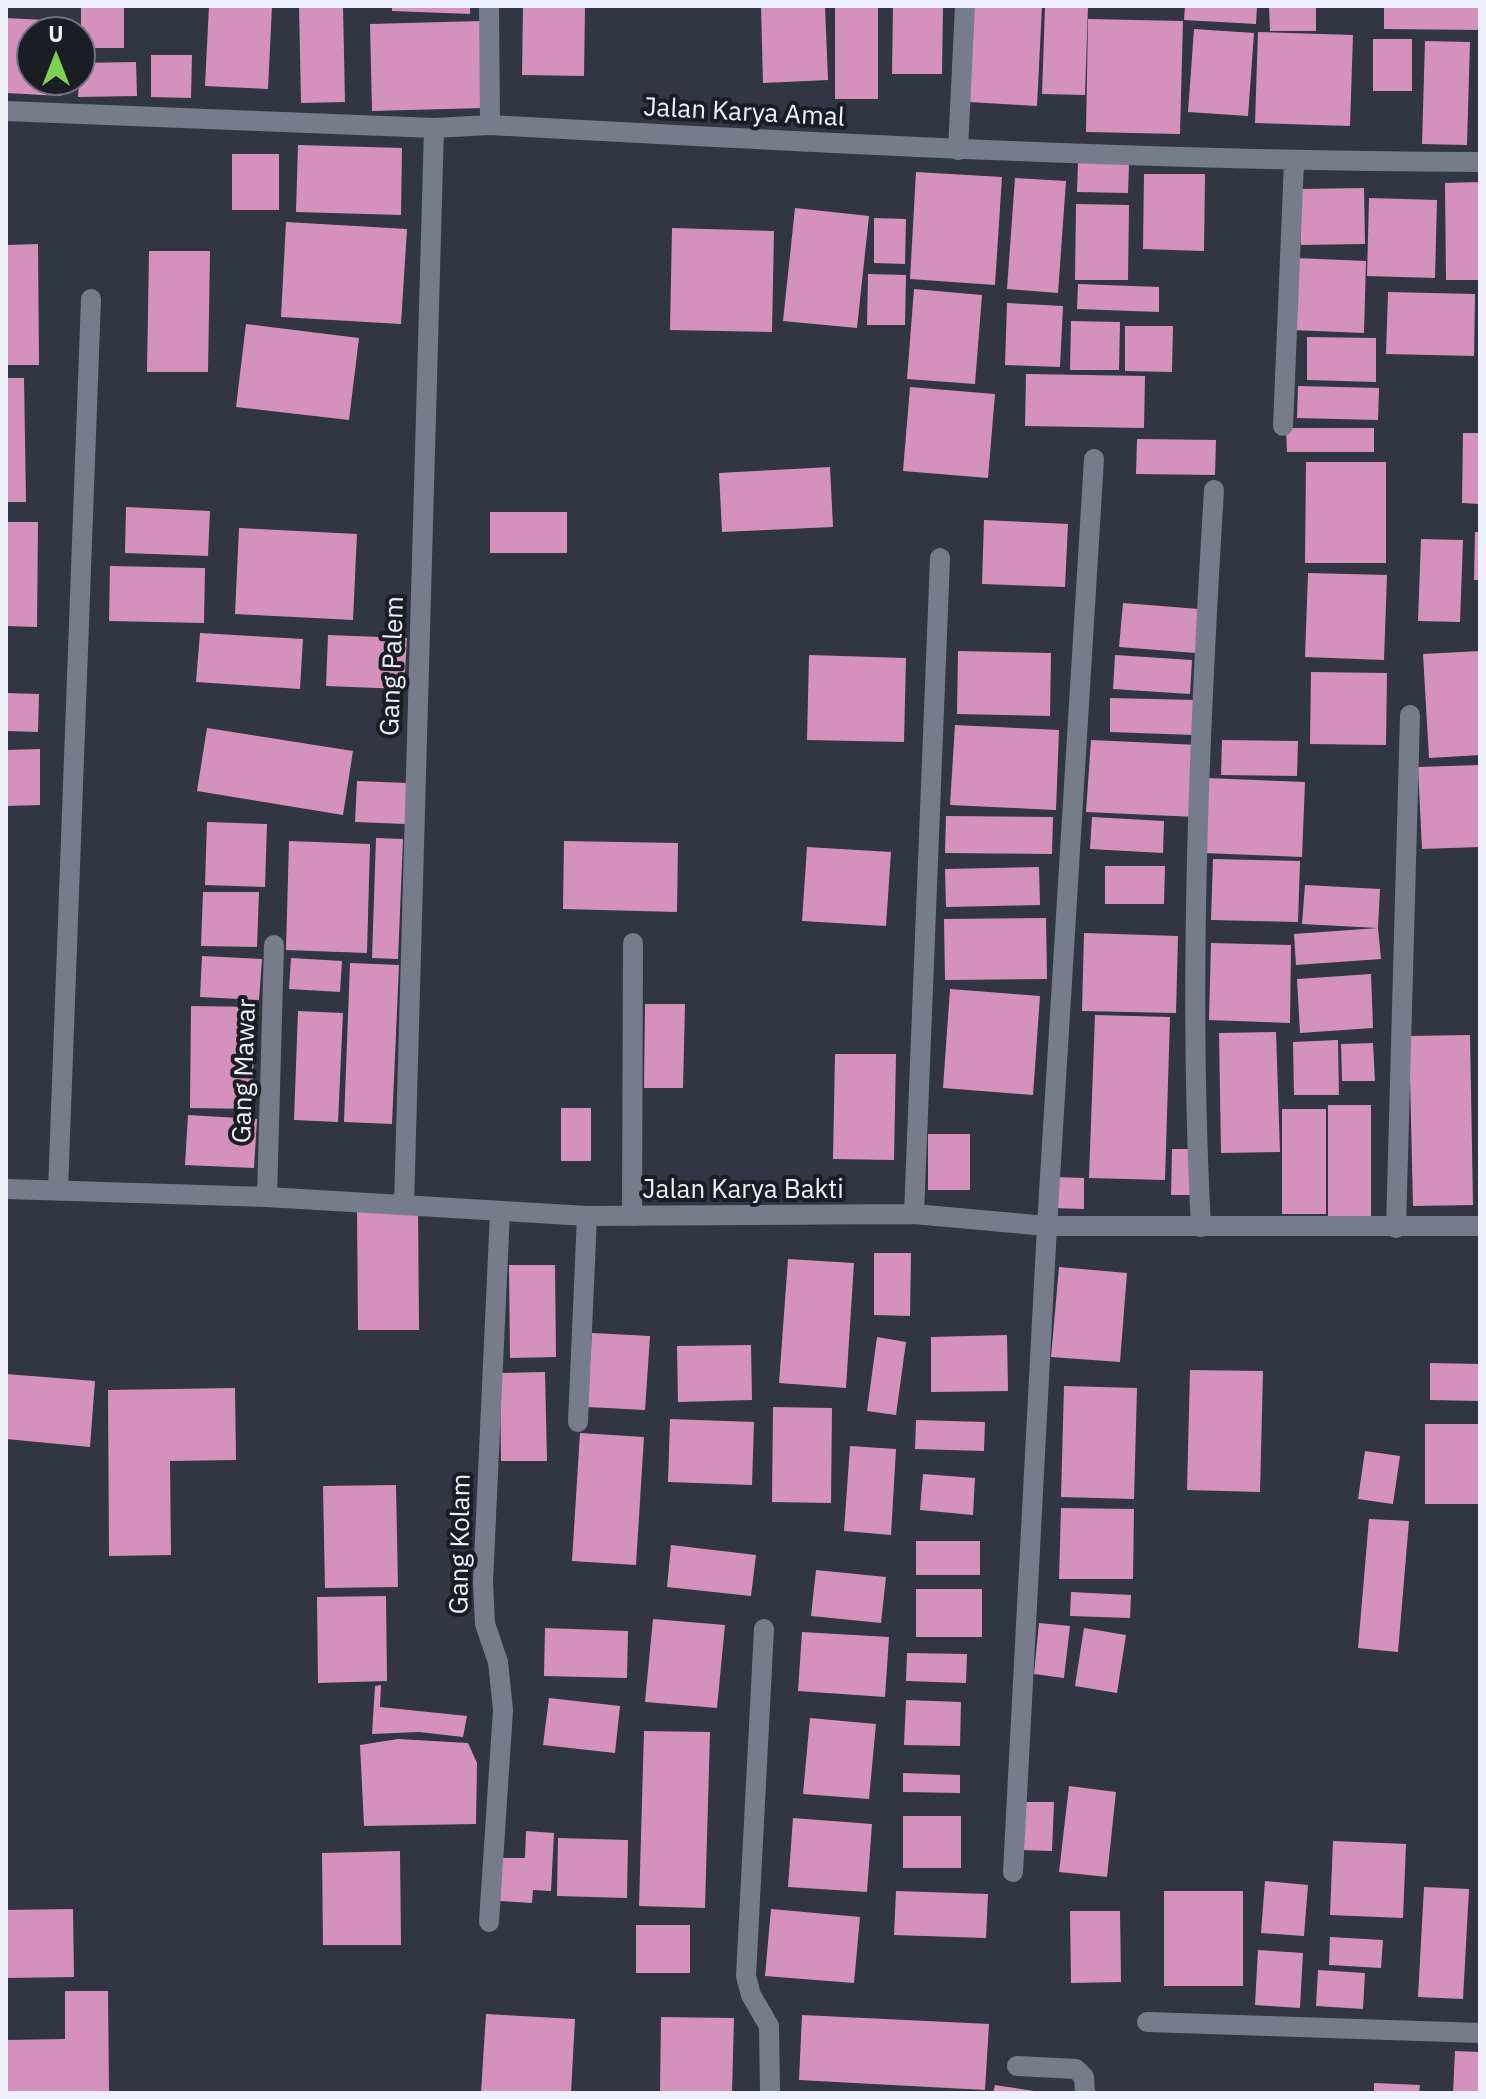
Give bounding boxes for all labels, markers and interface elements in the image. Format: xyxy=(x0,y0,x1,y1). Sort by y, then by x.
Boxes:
north arrow xyxy=(16,16,96,96)
text: U xyxy=(48,19,64,48)
street label: Jalan Karya Amal xyxy=(642,92,846,134)
street label: Gang Palem xyxy=(375,595,411,737)
street label: Gang Mawar xyxy=(227,998,263,1144)
street label: Jalan Karya Bakti xyxy=(642,1174,844,1206)
street label: Gang Kolam xyxy=(444,1473,478,1615)

